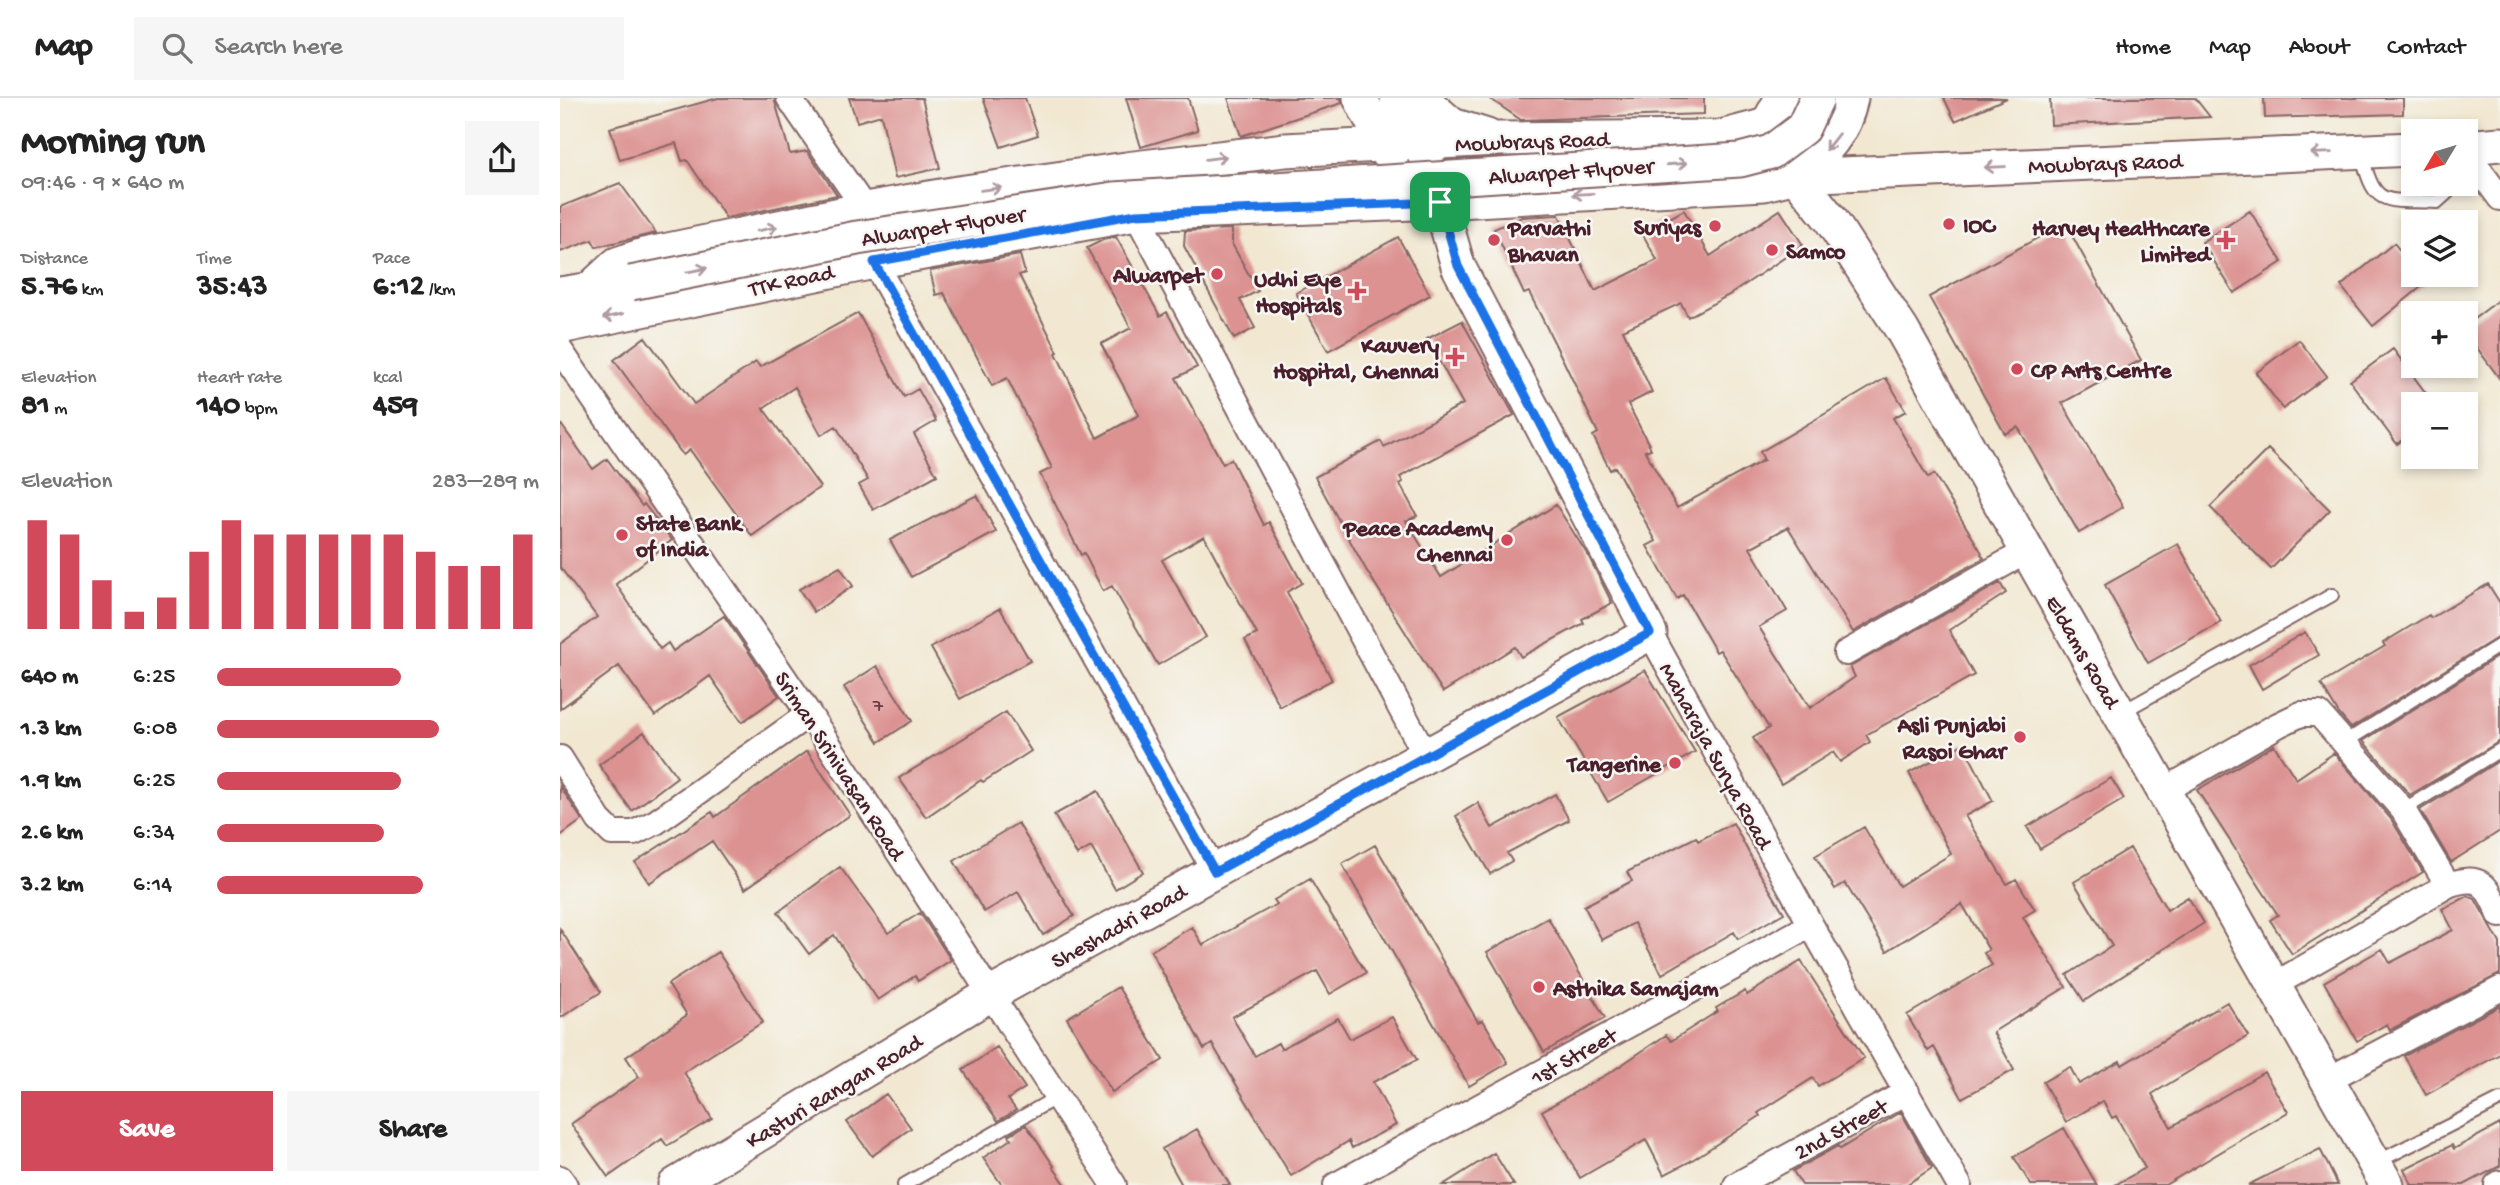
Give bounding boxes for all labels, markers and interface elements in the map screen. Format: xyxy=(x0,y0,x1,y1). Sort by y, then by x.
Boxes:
search box xyxy=(134,17,624,80)
text: Map xyxy=(35,29,92,67)
icon: search xyxy=(158,29,196,67)
text: Search here xyxy=(214,33,343,64)
text: Home xyxy=(2115,34,2171,63)
text: Map xyxy=(2209,34,2251,63)
text: About xyxy=(2289,34,2349,63)
text: Contact xyxy=(2387,34,2465,63)
north arrow xyxy=(2401,119,2478,196)
map controls xyxy=(2401,119,2478,469)
button: share xyxy=(465,121,539,195)
text: Morning run xyxy=(21,122,205,166)
street label: Mowbrays Road xyxy=(1455,127,1611,160)
one-way arrow xyxy=(1824,132,1839,150)
one-way arrow xyxy=(2309,147,2332,160)
street label: Mowbrays Raod xyxy=(2028,149,2184,182)
one-way arrow xyxy=(1204,151,1227,164)
street label: Alwarpet Flyover xyxy=(1488,154,1657,193)
one-way arrow xyxy=(1665,157,1688,170)
one-way arrow xyxy=(1984,161,2007,174)
text: 09:46 · 9 × 640 m xyxy=(21,170,184,197)
pin xyxy=(1410,172,1470,232)
one-way arrow xyxy=(979,182,1002,195)
icon: arrive xyxy=(1421,183,1459,221)
one-way arrow xyxy=(1572,188,1594,201)
street label: Alwarpet Flyover xyxy=(860,202,1029,255)
button: layers xyxy=(2401,210,2478,287)
place label: IOC xyxy=(1963,214,1997,241)
place label: Suriyas xyxy=(1634,216,1703,243)
marker: IOC xyxy=(1941,216,1957,232)
place label: Parvathi Bhavan xyxy=(1506,217,1591,270)
place label: Harvey Healthcare Limited xyxy=(2032,217,2213,270)
marker: Suriyas xyxy=(1707,218,1723,234)
one-way arrow xyxy=(755,222,778,236)
marker: Harvey Healthcare Limited xyxy=(2216,230,2236,250)
marker: Parvathi Bhavan xyxy=(1486,232,1502,248)
place label: Samco xyxy=(1786,240,1846,267)
marker: Samco xyxy=(1764,242,1780,258)
text: Distance xyxy=(21,248,88,271)
text: Time xyxy=(197,248,232,271)
text: Pace xyxy=(373,248,410,271)
street label: TTK Road xyxy=(745,260,838,305)
one-way arrow xyxy=(685,262,708,276)
place label: Alwarpet xyxy=(1112,264,1206,291)
marker: Alwarpet xyxy=(1209,266,1225,282)
place label: Udhi Eye Hospitals xyxy=(1254,268,1343,321)
text: 5.76 xyxy=(21,271,77,306)
text: 35:43 xyxy=(197,271,268,306)
text: 6:12 xyxy=(373,271,424,306)
text: km xyxy=(77,279,103,302)
text: /km xyxy=(424,279,455,302)
marker: Udhi Eye Hospitals xyxy=(1347,281,1367,301)
button: + xyxy=(2401,301,2478,378)
one-way arrow xyxy=(602,310,625,324)
place label: Kauvery Hospital, Chennai xyxy=(1273,334,1440,387)
marker: Kauvery Hospital, Chennai xyxy=(1445,347,1465,367)
place label: CP Arts Centre xyxy=(2031,359,2172,386)
marker: CP Arts Centre xyxy=(2009,361,2025,377)
text: Elevation xyxy=(21,367,97,390)
text: Heart rate xyxy=(197,367,282,390)
text: kcal xyxy=(373,367,403,390)
text: 81 xyxy=(21,390,50,425)
text: 140 xyxy=(197,390,240,425)
text: 459 xyxy=(373,390,418,425)
button: − xyxy=(2401,392,2478,469)
text: m xyxy=(50,398,68,421)
text: bpm xyxy=(240,398,278,421)
text: Elevation xyxy=(21,469,112,496)
text: 283–289 m xyxy=(432,469,539,496)
place label: State Bank of India xyxy=(635,512,744,565)
place label: Peace Academy Chennai xyxy=(1341,517,1494,570)
marker: State Bank of India xyxy=(614,527,630,543)
marker: Peace Academy Chennai xyxy=(1499,532,1515,548)
street label: Eldams Road xyxy=(2038,591,2125,715)
street label: Maharaja Surya Road xyxy=(1651,659,1777,856)
text: 640 m xyxy=(21,664,78,691)
text: 6:25 xyxy=(133,664,175,691)
street label: Sriman Srinivasan Road xyxy=(767,667,910,868)
house number: 7 xyxy=(872,696,884,719)
place label: Asli Punjabi Rasoi Ghar xyxy=(1896,714,2009,767)
text: 1.3 km xyxy=(21,716,81,743)
text: 6:08 xyxy=(133,716,178,743)
marker: Asli Punjabi Rasoi Ghar xyxy=(2012,729,2028,745)
place label: Tangerine xyxy=(1566,753,1662,780)
marker: Tangerine xyxy=(1667,755,1683,771)
text: 1.9 km xyxy=(21,768,81,795)
text: 6:25 xyxy=(133,768,175,795)
text: 2.6 km xyxy=(21,820,83,847)
text: 6:34 xyxy=(133,820,175,847)
text: 3.2 km xyxy=(21,872,83,899)
text: 6:14 xyxy=(133,872,172,899)
street label: Sheshadri Road xyxy=(1047,879,1194,976)
place label: Asthika Samajam xyxy=(1552,977,1719,1004)
marker: Asthika Samajam xyxy=(1531,979,1547,995)
street label: 1st Street xyxy=(1526,1023,1624,1093)
street label: Kasturi Rangan Road xyxy=(742,1029,929,1156)
button: Save xyxy=(21,1091,273,1171)
button: Share xyxy=(287,1091,539,1171)
street label: 2nd Street xyxy=(1790,1094,1894,1168)

